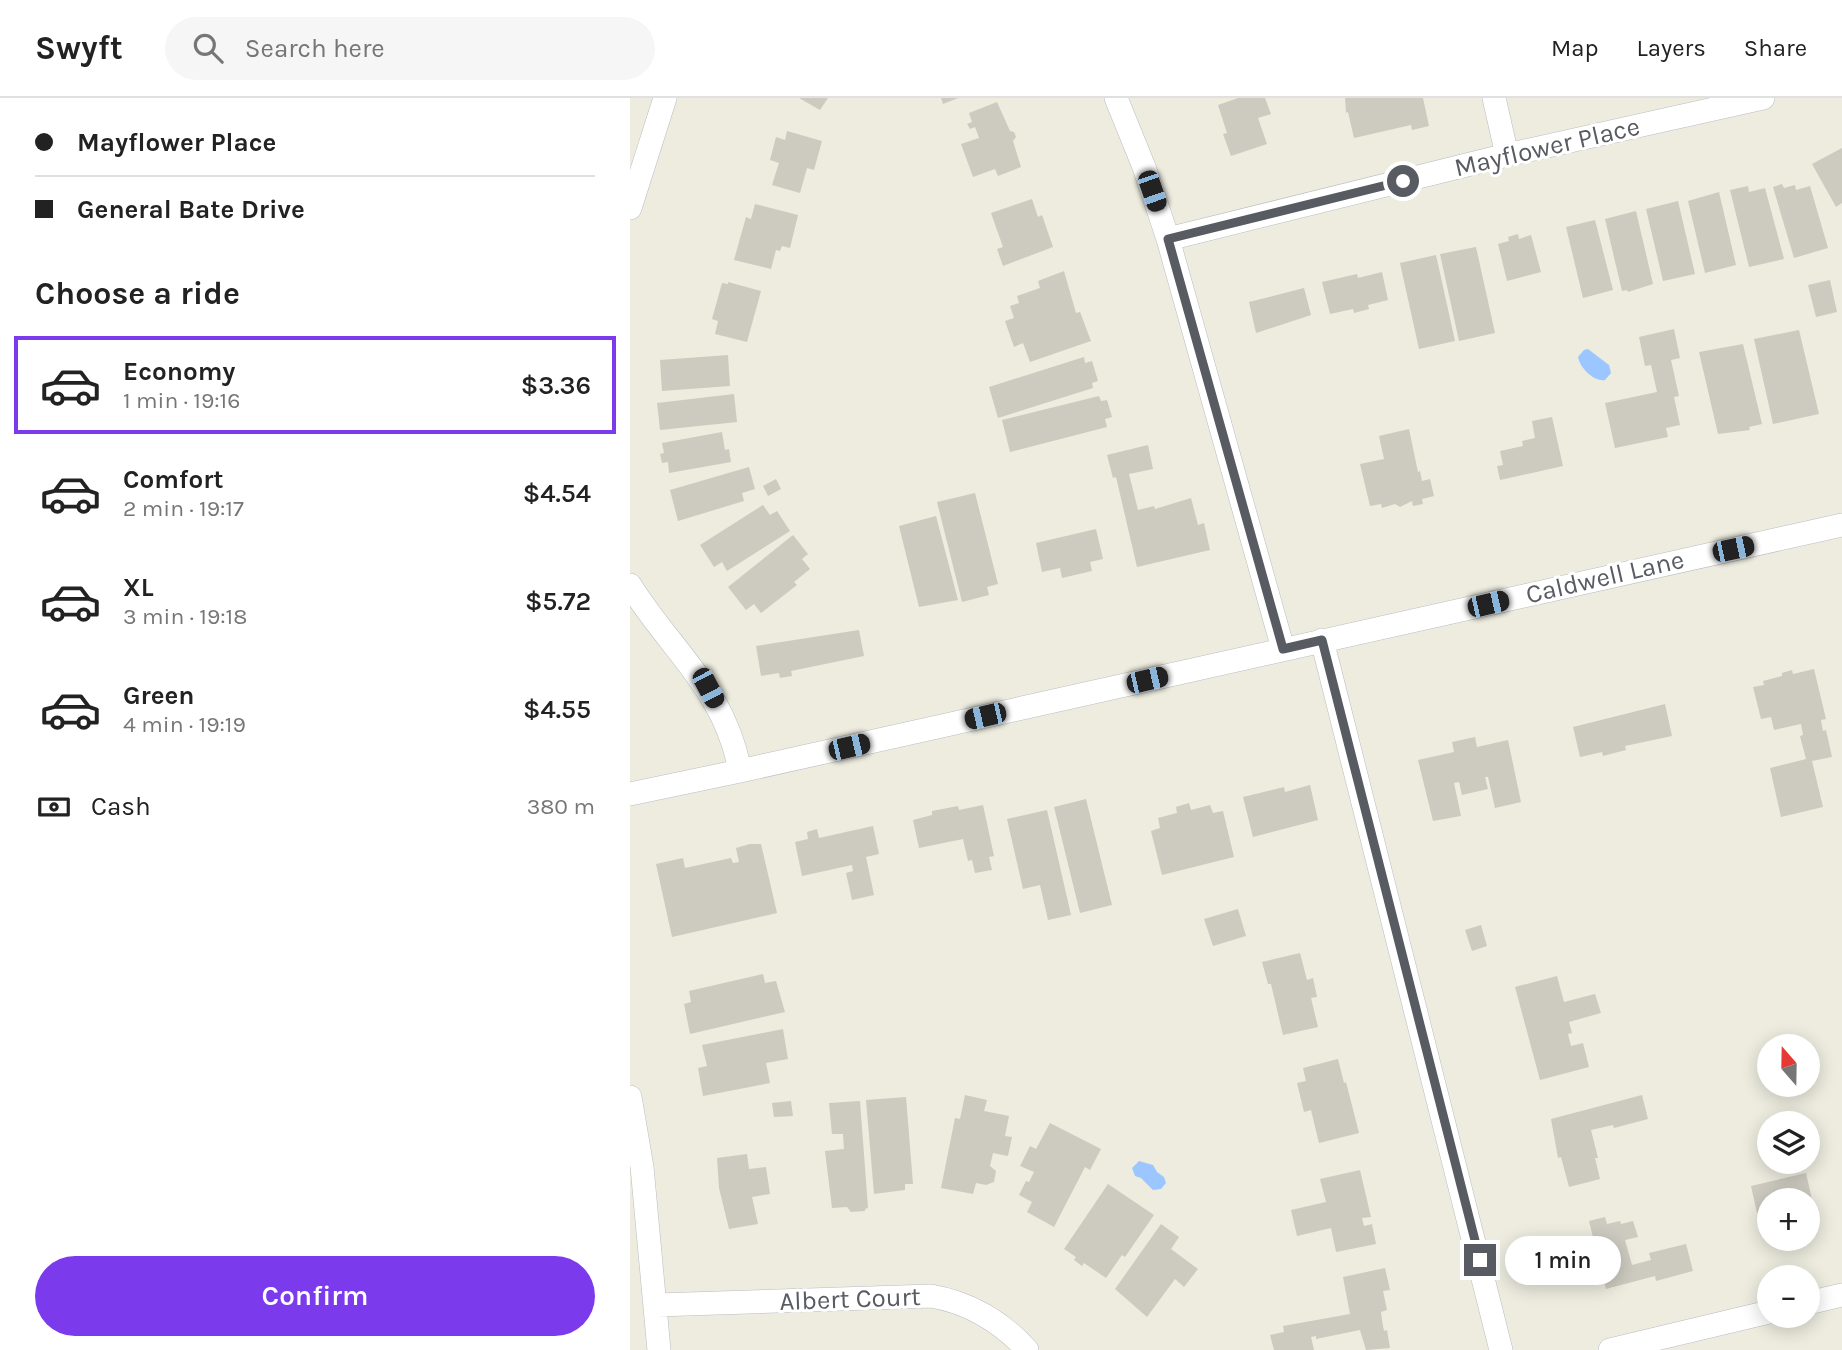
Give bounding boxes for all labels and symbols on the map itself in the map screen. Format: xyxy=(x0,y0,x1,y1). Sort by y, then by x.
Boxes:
street label: Mayflower Place xyxy=(1451,111,1643,183)
route start xyxy=(1387,165,1419,197)
car xyxy=(1136,168,1169,214)
car xyxy=(1711,534,1756,564)
street label: Caldwell Lane xyxy=(1523,544,1687,610)
car xyxy=(1466,589,1511,619)
car xyxy=(689,665,728,711)
car xyxy=(1125,665,1170,695)
car xyxy=(963,701,1008,731)
car xyxy=(827,732,872,762)
north arrow xyxy=(1757,1034,1820,1097)
callout: 1 min xyxy=(1504,1236,1620,1284)
route end xyxy=(1464,1244,1496,1276)
street label: Albert Court xyxy=(779,1281,921,1317)

